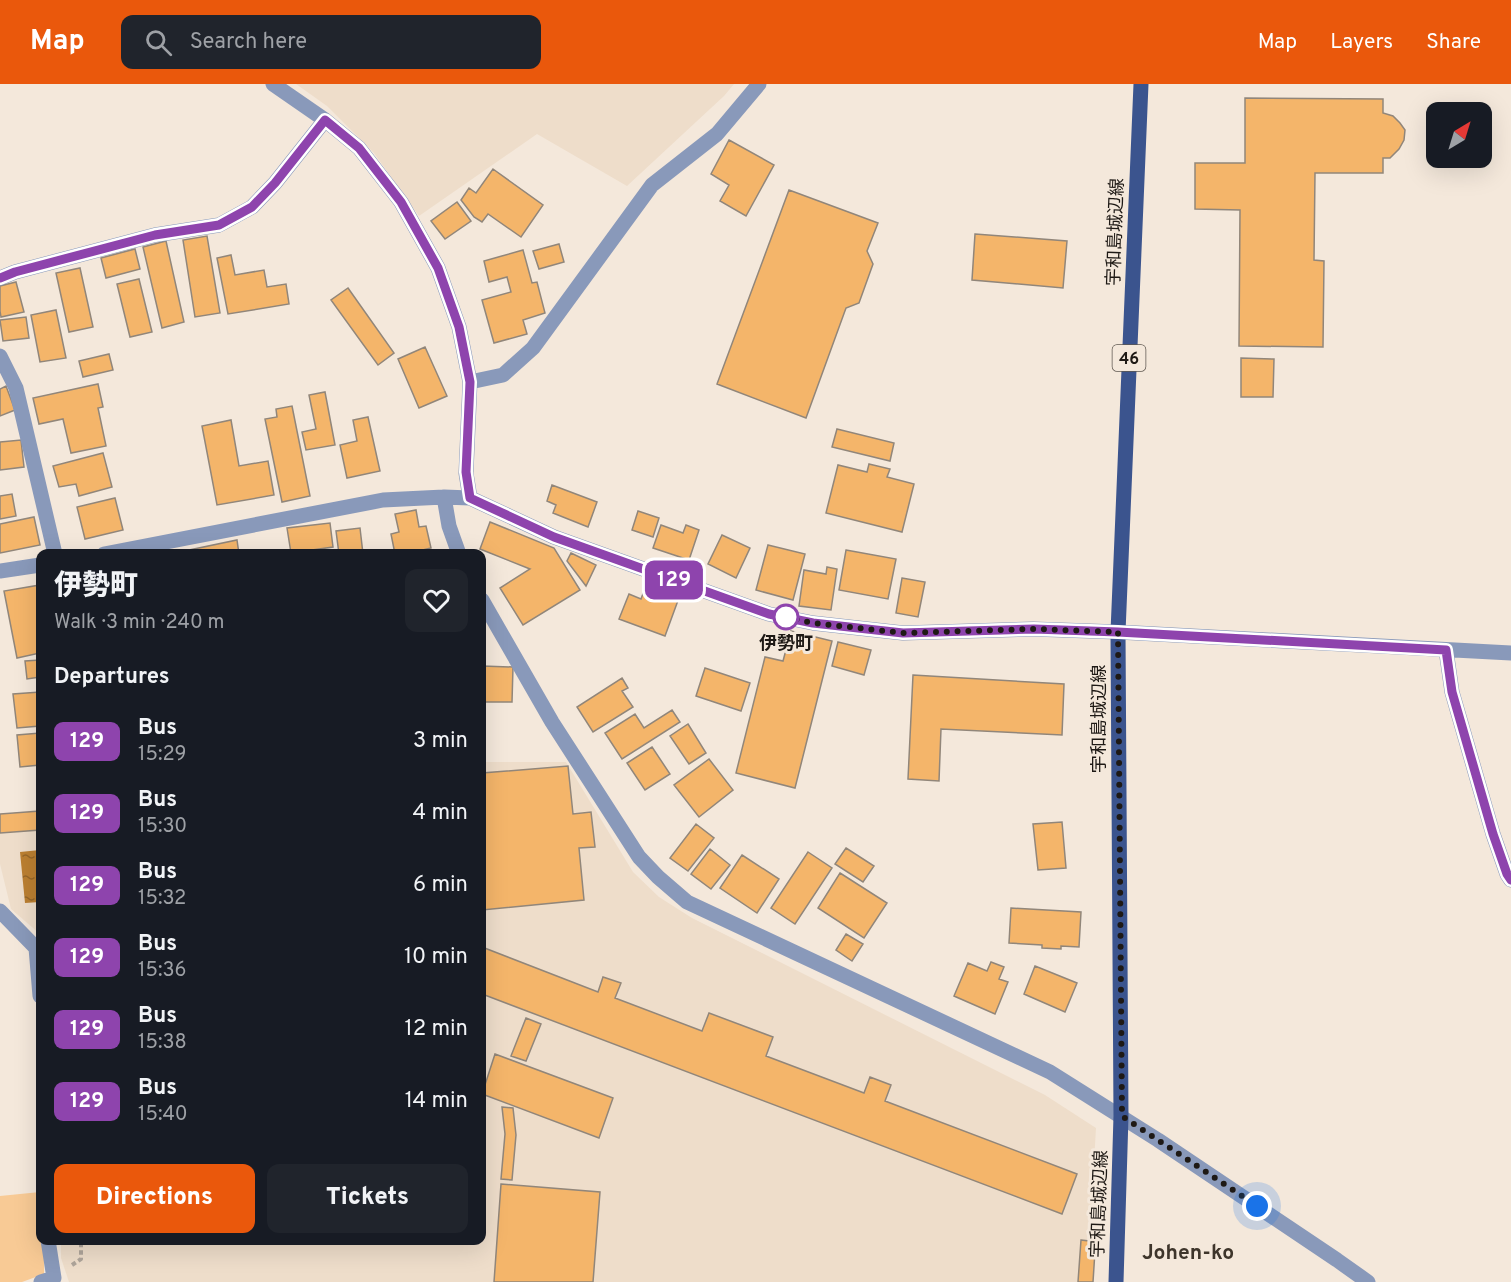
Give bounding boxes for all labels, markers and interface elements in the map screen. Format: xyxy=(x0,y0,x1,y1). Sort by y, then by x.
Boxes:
search box xyxy=(121,15,541,69)
text: Map xyxy=(30,24,85,60)
icon: search xyxy=(142,26,175,59)
text: Search here xyxy=(190,29,307,56)
text: Map xyxy=(1258,29,1297,56)
text: Layers xyxy=(1330,29,1393,56)
text: Share xyxy=(1426,29,1481,56)
north arrow xyxy=(1426,102,1492,168)
map controls xyxy=(1426,102,1492,168)
street label: 宇和島城辺線 xyxy=(1103,178,1130,286)
road number: 46 xyxy=(1112,345,1146,371)
line badge: 129 xyxy=(640,560,708,600)
text: 129 xyxy=(657,567,691,594)
text: 伊勢町 xyxy=(54,569,138,605)
button: heart xyxy=(405,569,468,632)
marker: 伊勢町 xyxy=(773,604,799,630)
text: Walk · 3 min · 240 m xyxy=(54,610,224,636)
place label: 伊勢町 xyxy=(759,633,813,656)
text: Departures xyxy=(54,664,170,691)
street label: 宇和島城辺線 xyxy=(1089,665,1112,773)
text: Bus xyxy=(138,715,177,742)
text: 129 xyxy=(70,728,104,755)
text: 3 min xyxy=(413,728,468,755)
text: 15:29 xyxy=(138,742,187,768)
text: Bus xyxy=(138,787,177,814)
text: 129 xyxy=(70,800,104,827)
text: 4 min xyxy=(413,800,468,827)
text: 15:30 xyxy=(138,814,187,840)
text: Bus xyxy=(138,859,177,886)
text: 129 xyxy=(70,872,104,899)
text: 6 min xyxy=(413,872,468,899)
text: 15:32 xyxy=(138,886,186,912)
text: Bus xyxy=(138,931,177,958)
text: 129 xyxy=(70,944,104,971)
text: 10 min xyxy=(404,944,468,971)
text: 15:36 xyxy=(138,958,186,984)
text: Bus xyxy=(138,1003,177,1030)
text: 129 xyxy=(70,1016,104,1043)
text: 12 min xyxy=(405,1016,468,1043)
text: 15:38 xyxy=(138,1030,187,1056)
text: Bus xyxy=(138,1075,177,1102)
text: 129 xyxy=(70,1088,104,1115)
text: 14 min xyxy=(405,1088,468,1115)
text: 15:40 xyxy=(138,1102,188,1128)
street label: 宇和島城辺線 xyxy=(1087,1150,1114,1258)
button: Directions xyxy=(54,1164,255,1233)
button: Tickets xyxy=(267,1164,468,1233)
your location xyxy=(1242,1191,1272,1221)
district label: Johen-ko xyxy=(1142,1240,1234,1267)

